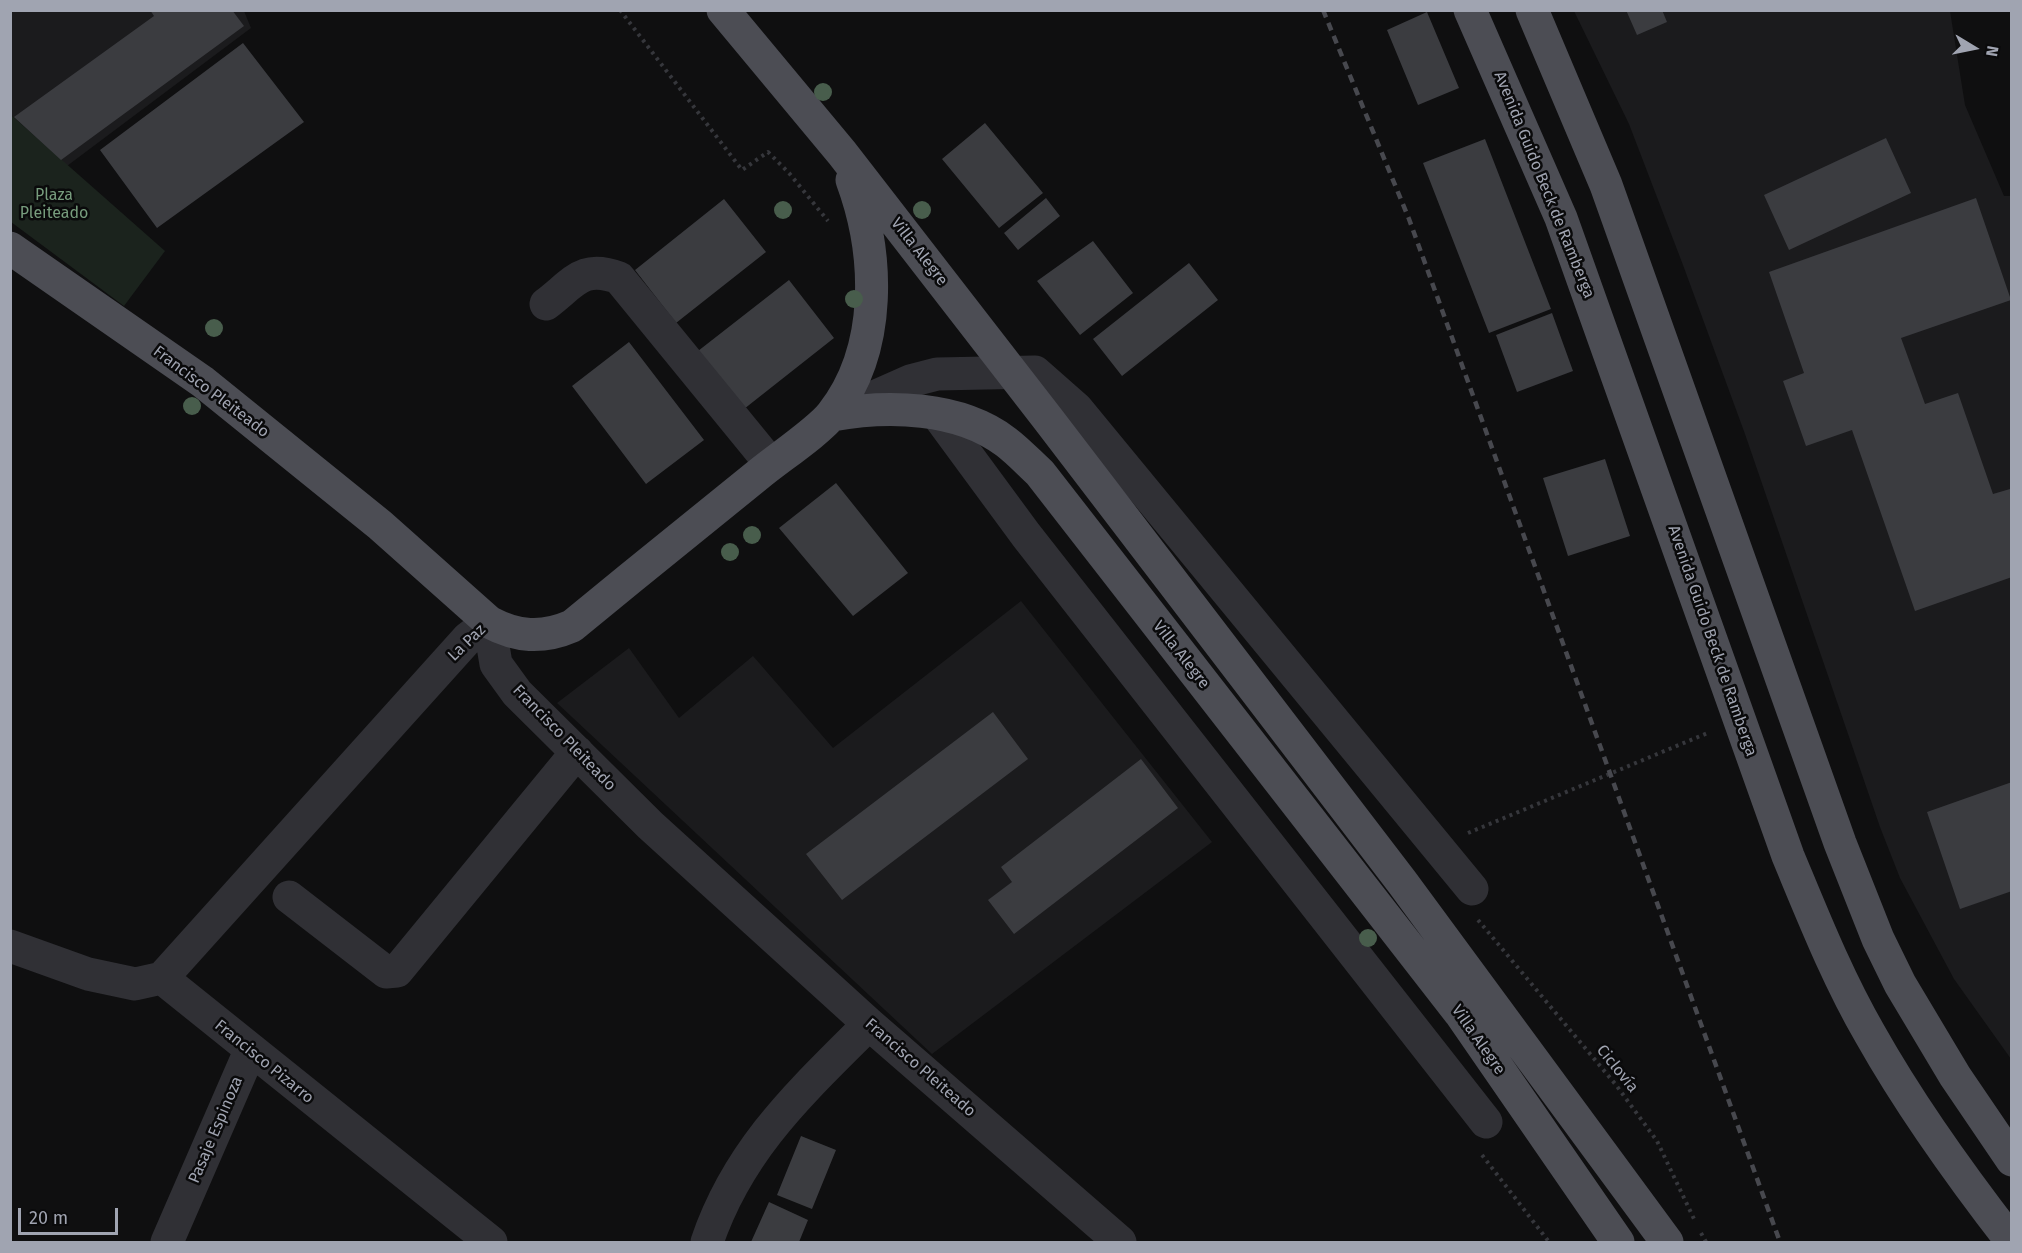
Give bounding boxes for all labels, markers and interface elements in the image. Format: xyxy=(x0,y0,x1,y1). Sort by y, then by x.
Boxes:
north arrow xyxy=(1944,18,2004,78)
text: N xyxy=(1982,44,2002,58)
street label: Avenida Guido Beck de Ramberga xyxy=(1490,69,1598,301)
park label: Plaza Pleiteado xyxy=(20,186,88,224)
street label: Villa Alegre xyxy=(887,214,951,290)
street label: Francisco Pleiteado xyxy=(149,342,273,442)
street label: Avenida Guido Beck de Ramberga xyxy=(1663,523,1761,759)
street label: Villa Alegre xyxy=(1149,617,1213,693)
street label: La Paz xyxy=(444,621,490,665)
street label: Francisco Pleiteado xyxy=(508,681,620,795)
street label: Villa Alegre xyxy=(1447,1001,1509,1079)
street label: Francisco Pleiteado xyxy=(861,1015,979,1121)
street label: Francisco Pizarro xyxy=(211,1016,317,1108)
street label: Ciclovía xyxy=(1592,1041,1642,1097)
street label: Pasaje Espinoza xyxy=(185,1074,247,1186)
scale bar xyxy=(21,1196,122,1234)
text: 20 m xyxy=(29,1207,68,1229)

